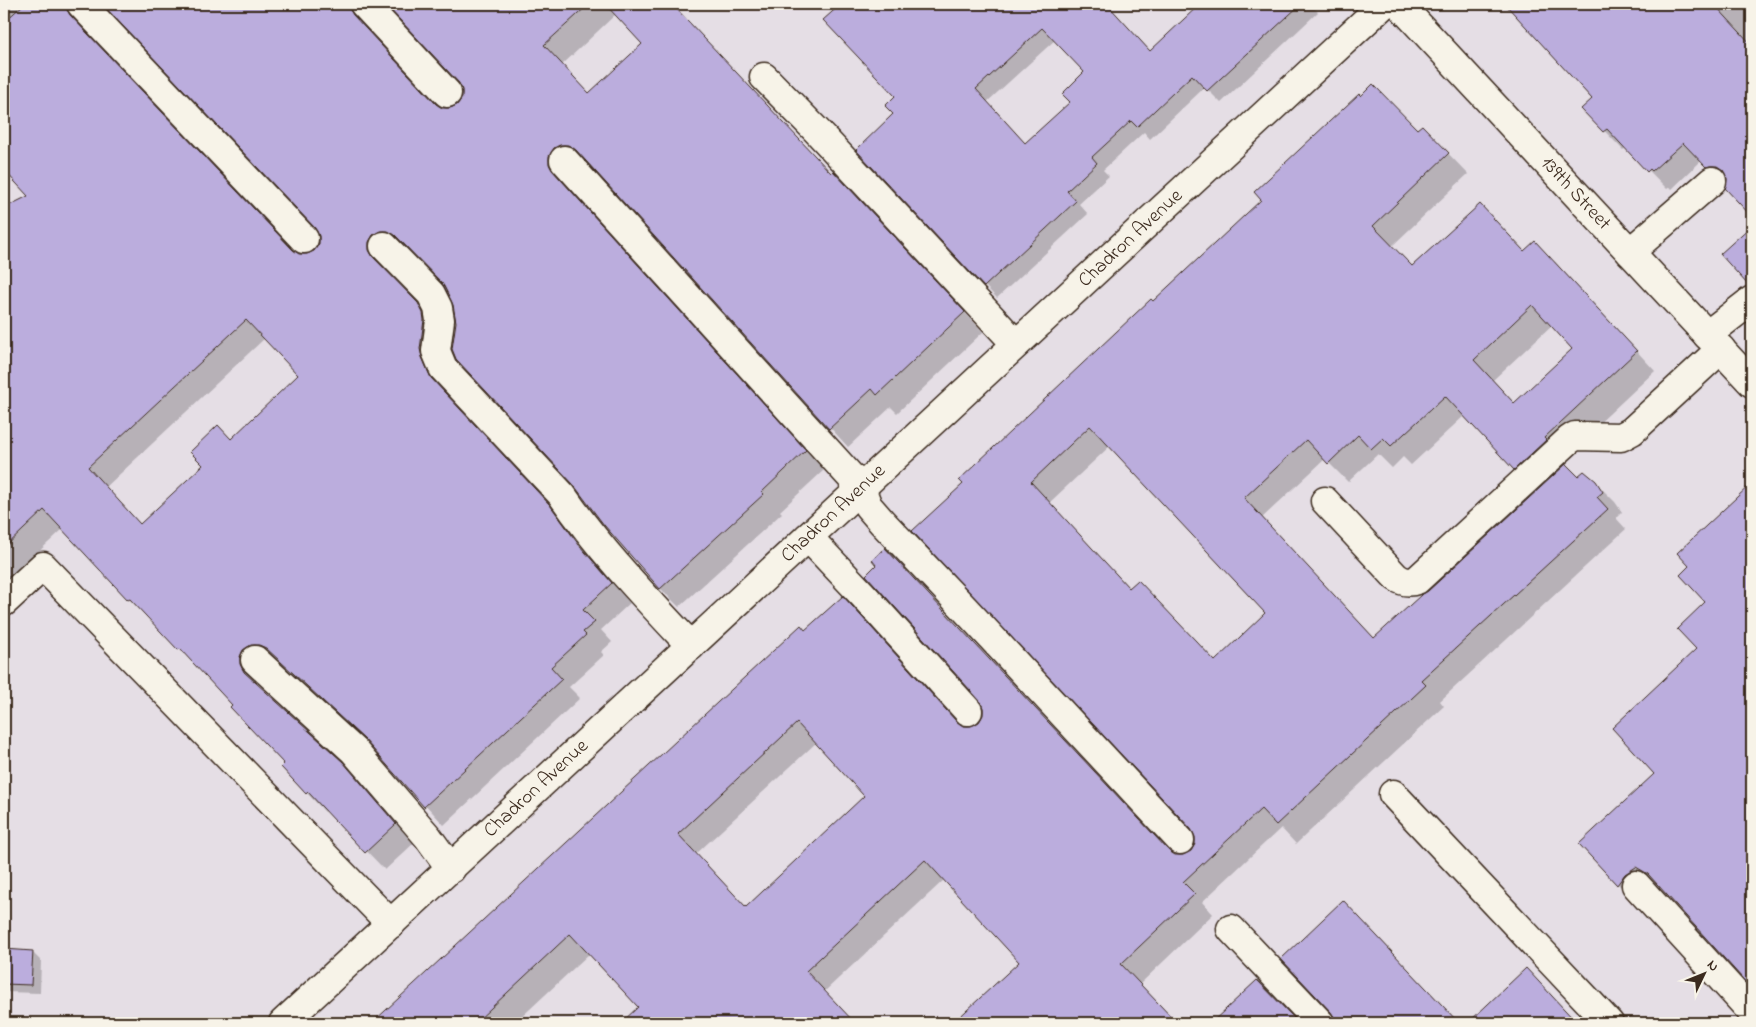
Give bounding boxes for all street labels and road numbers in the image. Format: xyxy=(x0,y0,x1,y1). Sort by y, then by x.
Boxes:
street label: 139th Street xyxy=(1533,150,1618,237)
street label: Chadron Avenue xyxy=(1072,182,1190,295)
street label: Chadron Avenue xyxy=(774,457,892,570)
street label: Chadron Avenue xyxy=(477,733,595,845)

